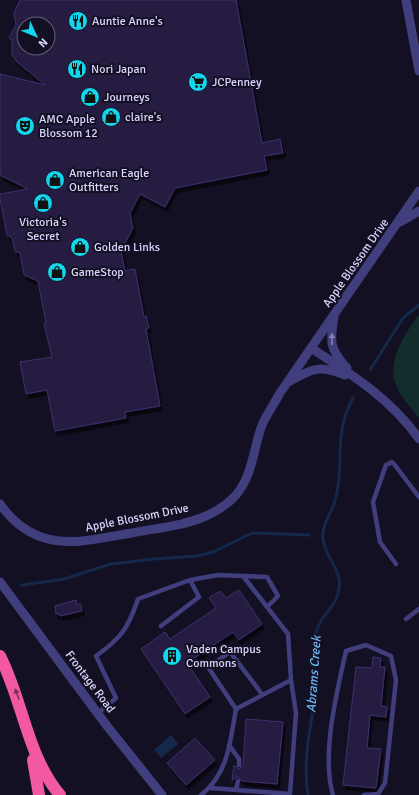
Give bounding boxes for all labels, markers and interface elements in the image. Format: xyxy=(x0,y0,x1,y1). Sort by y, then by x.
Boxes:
restaurant icon: Auntie Anne's xyxy=(67,10,89,32)
place label: Auntie Anne's xyxy=(92,14,163,29)
north arrow xyxy=(16,16,56,56)
text: N xyxy=(35,35,50,50)
restaurant icon: Nori Japan xyxy=(66,58,88,80)
place label: Nori Japan xyxy=(91,62,146,77)
supermarket icon: JCPenney xyxy=(187,71,209,93)
place label: JCPenney xyxy=(212,75,262,90)
shop icon: Journeys xyxy=(79,86,101,108)
place label: Journeys xyxy=(104,90,150,105)
shop icon: claire's xyxy=(100,106,122,128)
place label: claire's xyxy=(125,110,161,125)
place label: AMC Apple Blossom 12 xyxy=(39,112,98,141)
theatre icon: AMC Apple Blossom 12 xyxy=(14,115,36,137)
place label: American Eagle Outfitters xyxy=(69,166,149,195)
shop icon: American Eagle Outfitters xyxy=(44,169,66,191)
shop icon: Victoria's Secret xyxy=(32,192,54,214)
place label: Victoria's Secret xyxy=(19,215,67,244)
street label: Apple Blossom Drive xyxy=(320,216,392,310)
shop icon: Golden Links xyxy=(69,236,91,258)
place label: Golden Links xyxy=(94,240,160,255)
shop icon: GameStop xyxy=(46,261,68,283)
place label: GameStop xyxy=(71,265,124,280)
one-way arrow xyxy=(329,332,335,345)
street label: Apple Blossom Drive xyxy=(84,501,190,535)
water label: Abrams Creek xyxy=(303,634,325,713)
place label: Vaden Campus Commons xyxy=(186,642,261,671)
building icon: Vaden Campus Commons xyxy=(161,645,183,667)
street label: Frontage Road xyxy=(62,648,118,716)
one-way arrow xyxy=(13,688,19,700)

